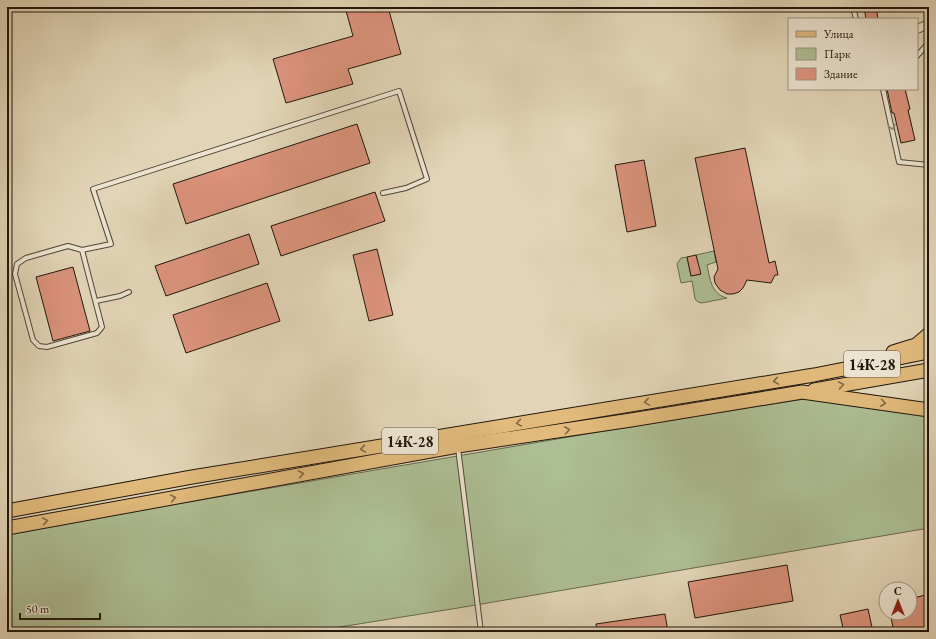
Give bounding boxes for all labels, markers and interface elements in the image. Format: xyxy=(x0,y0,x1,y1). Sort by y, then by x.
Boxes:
legend xyxy=(788,18,918,90)
text: Улица xyxy=(823,26,854,42)
text: Парк xyxy=(824,46,851,62)
text: Здание xyxy=(824,66,858,82)
one-way arrow xyxy=(887,124,895,130)
road number: 14К-28 xyxy=(844,351,900,377)
one-way arrow xyxy=(773,377,779,385)
one-way arrow xyxy=(838,382,844,390)
one-way arrow xyxy=(644,397,650,406)
one-way arrow xyxy=(879,398,886,407)
one-way arrow xyxy=(516,418,522,427)
one-way arrow xyxy=(564,426,570,435)
road number: 14К-28 xyxy=(382,428,438,454)
one-way arrow xyxy=(360,444,366,453)
one-way arrow xyxy=(298,471,304,479)
one-way arrow xyxy=(170,494,176,502)
one-way arrow xyxy=(42,517,48,526)
north arrow xyxy=(878,581,918,621)
text: С xyxy=(894,584,902,598)
scale bar xyxy=(20,595,100,621)
text: 50 m xyxy=(26,601,50,617)

